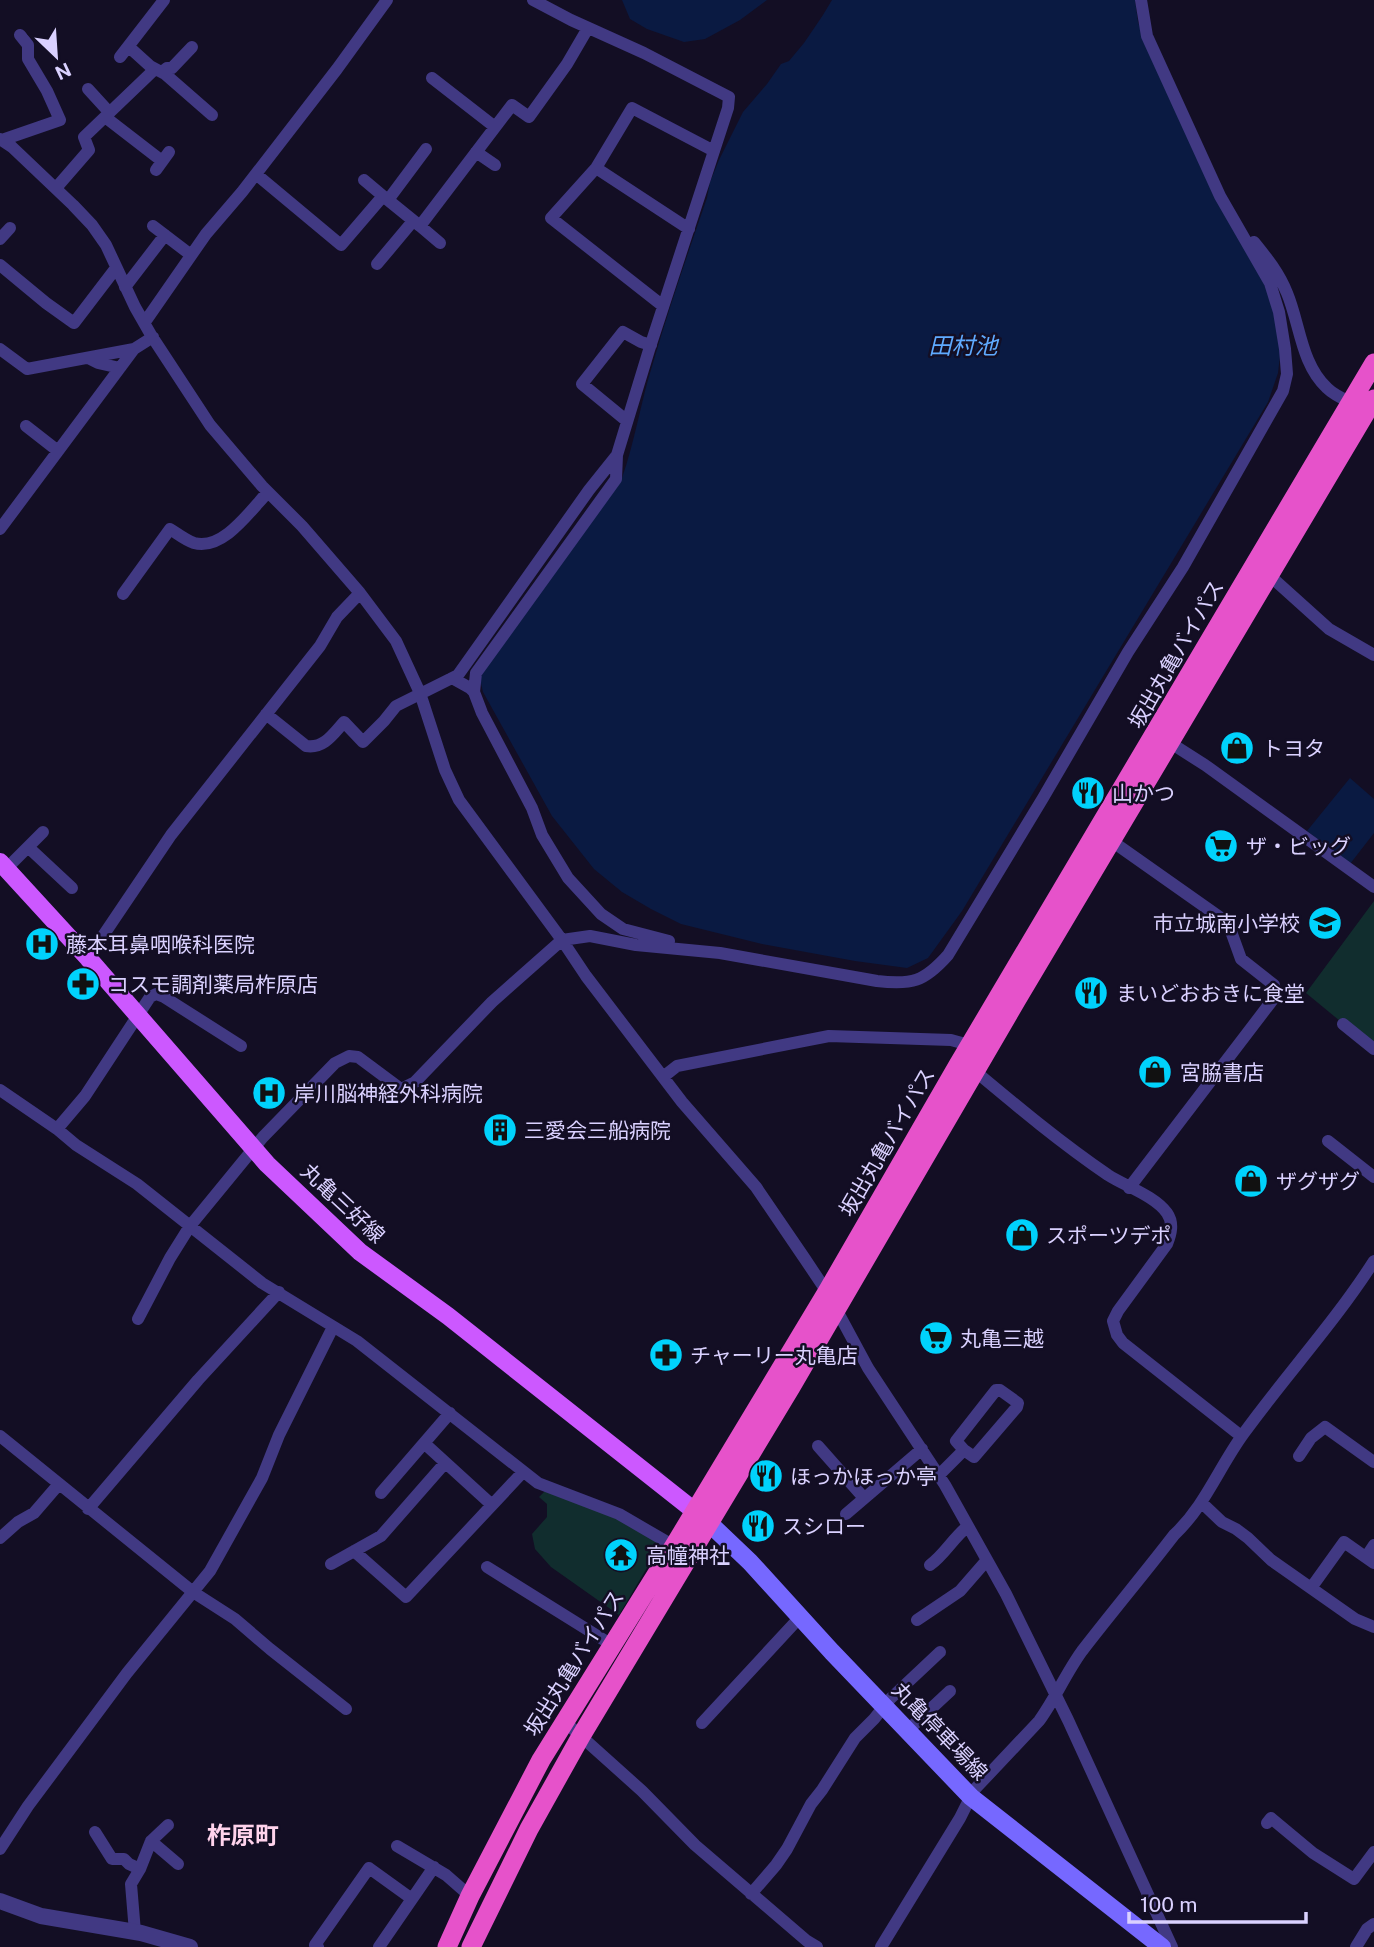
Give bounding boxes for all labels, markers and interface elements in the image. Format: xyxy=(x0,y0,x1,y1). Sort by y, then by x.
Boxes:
north arrow xyxy=(21,21,91,91)
text: N xyxy=(52,58,75,85)
water label: 田村池 xyxy=(929,332,1000,359)
street label: 坂出丸亀バイパス xyxy=(1123,575,1229,733)
shop icon: トヨタ xyxy=(1218,729,1256,767)
place label: トヨタ xyxy=(1262,736,1325,761)
restaurant icon: 山かつ xyxy=(1069,774,1107,812)
place label: 山かつ xyxy=(1112,781,1175,806)
supermarket icon: ザ・ビッグ xyxy=(1202,827,1240,865)
place label: ザ・ビッグ xyxy=(1246,834,1351,859)
school or university icon: 市立城南小学校 xyxy=(1306,904,1344,942)
place label: 市立城南小学校 xyxy=(1153,911,1300,936)
hospital icon: 藤本耳鼻咽喉科医院 xyxy=(23,925,61,963)
place label: 藤本耳鼻咽喉科医院 xyxy=(66,932,255,957)
pharmacy icon: コスモ調剤薬局柞原店 xyxy=(64,965,102,1003)
place label: コスモ調剤薬局柞原店 xyxy=(108,972,318,997)
restaurant icon: まいどおおきに食堂 xyxy=(1072,974,1110,1012)
place label: まいどおおきに食堂 xyxy=(1116,981,1305,1006)
shop icon: 宮脇書店 xyxy=(1136,1053,1174,1091)
place label: 宮脇書店 xyxy=(1180,1060,1264,1085)
street label: 坂出丸亀バイパス xyxy=(834,1063,940,1221)
hospital icon: 岸川脳神経外科病院 xyxy=(250,1074,288,1112)
place label: 岸川脳神経外科病院 xyxy=(294,1081,483,1106)
building icon: 三愛会三船病院 xyxy=(481,1111,519,1149)
place label: 三愛会三船病院 xyxy=(524,1118,671,1143)
street label: 丸亀三好線 xyxy=(296,1158,390,1248)
shop icon: ザグザグ xyxy=(1232,1162,1270,1200)
place label: ザグザグ xyxy=(1276,1169,1360,1194)
shop icon: スポーツデポ xyxy=(1003,1216,1041,1254)
place label: スポーツデポ xyxy=(1046,1223,1172,1248)
supermarket icon: 丸亀三越 xyxy=(917,1319,955,1357)
place label: 丸亀三越 xyxy=(960,1326,1044,1351)
pharmacy icon: チャーリー丸亀店 xyxy=(647,1336,685,1374)
place label: チャーリー丸亀店 xyxy=(690,1343,858,1368)
restaurant icon: ほっかほっか亭 xyxy=(747,1457,785,1495)
place label: ほっかほっか亭 xyxy=(790,1464,937,1489)
restaurant icon: スシロー xyxy=(739,1507,777,1545)
place label: スシロー xyxy=(782,1514,866,1539)
temple icon: 高幢神社 xyxy=(602,1536,640,1574)
place label: 高幢神社 xyxy=(646,1543,730,1568)
street label: 坂出丸亀バイパス xyxy=(519,1585,629,1741)
street label: 丸亀停車場線 xyxy=(887,1677,993,1785)
district label: 柞原町 xyxy=(207,1821,279,1849)
scale bar xyxy=(1129,1881,1306,1925)
text: 100 m xyxy=(1140,1892,1197,1917)

